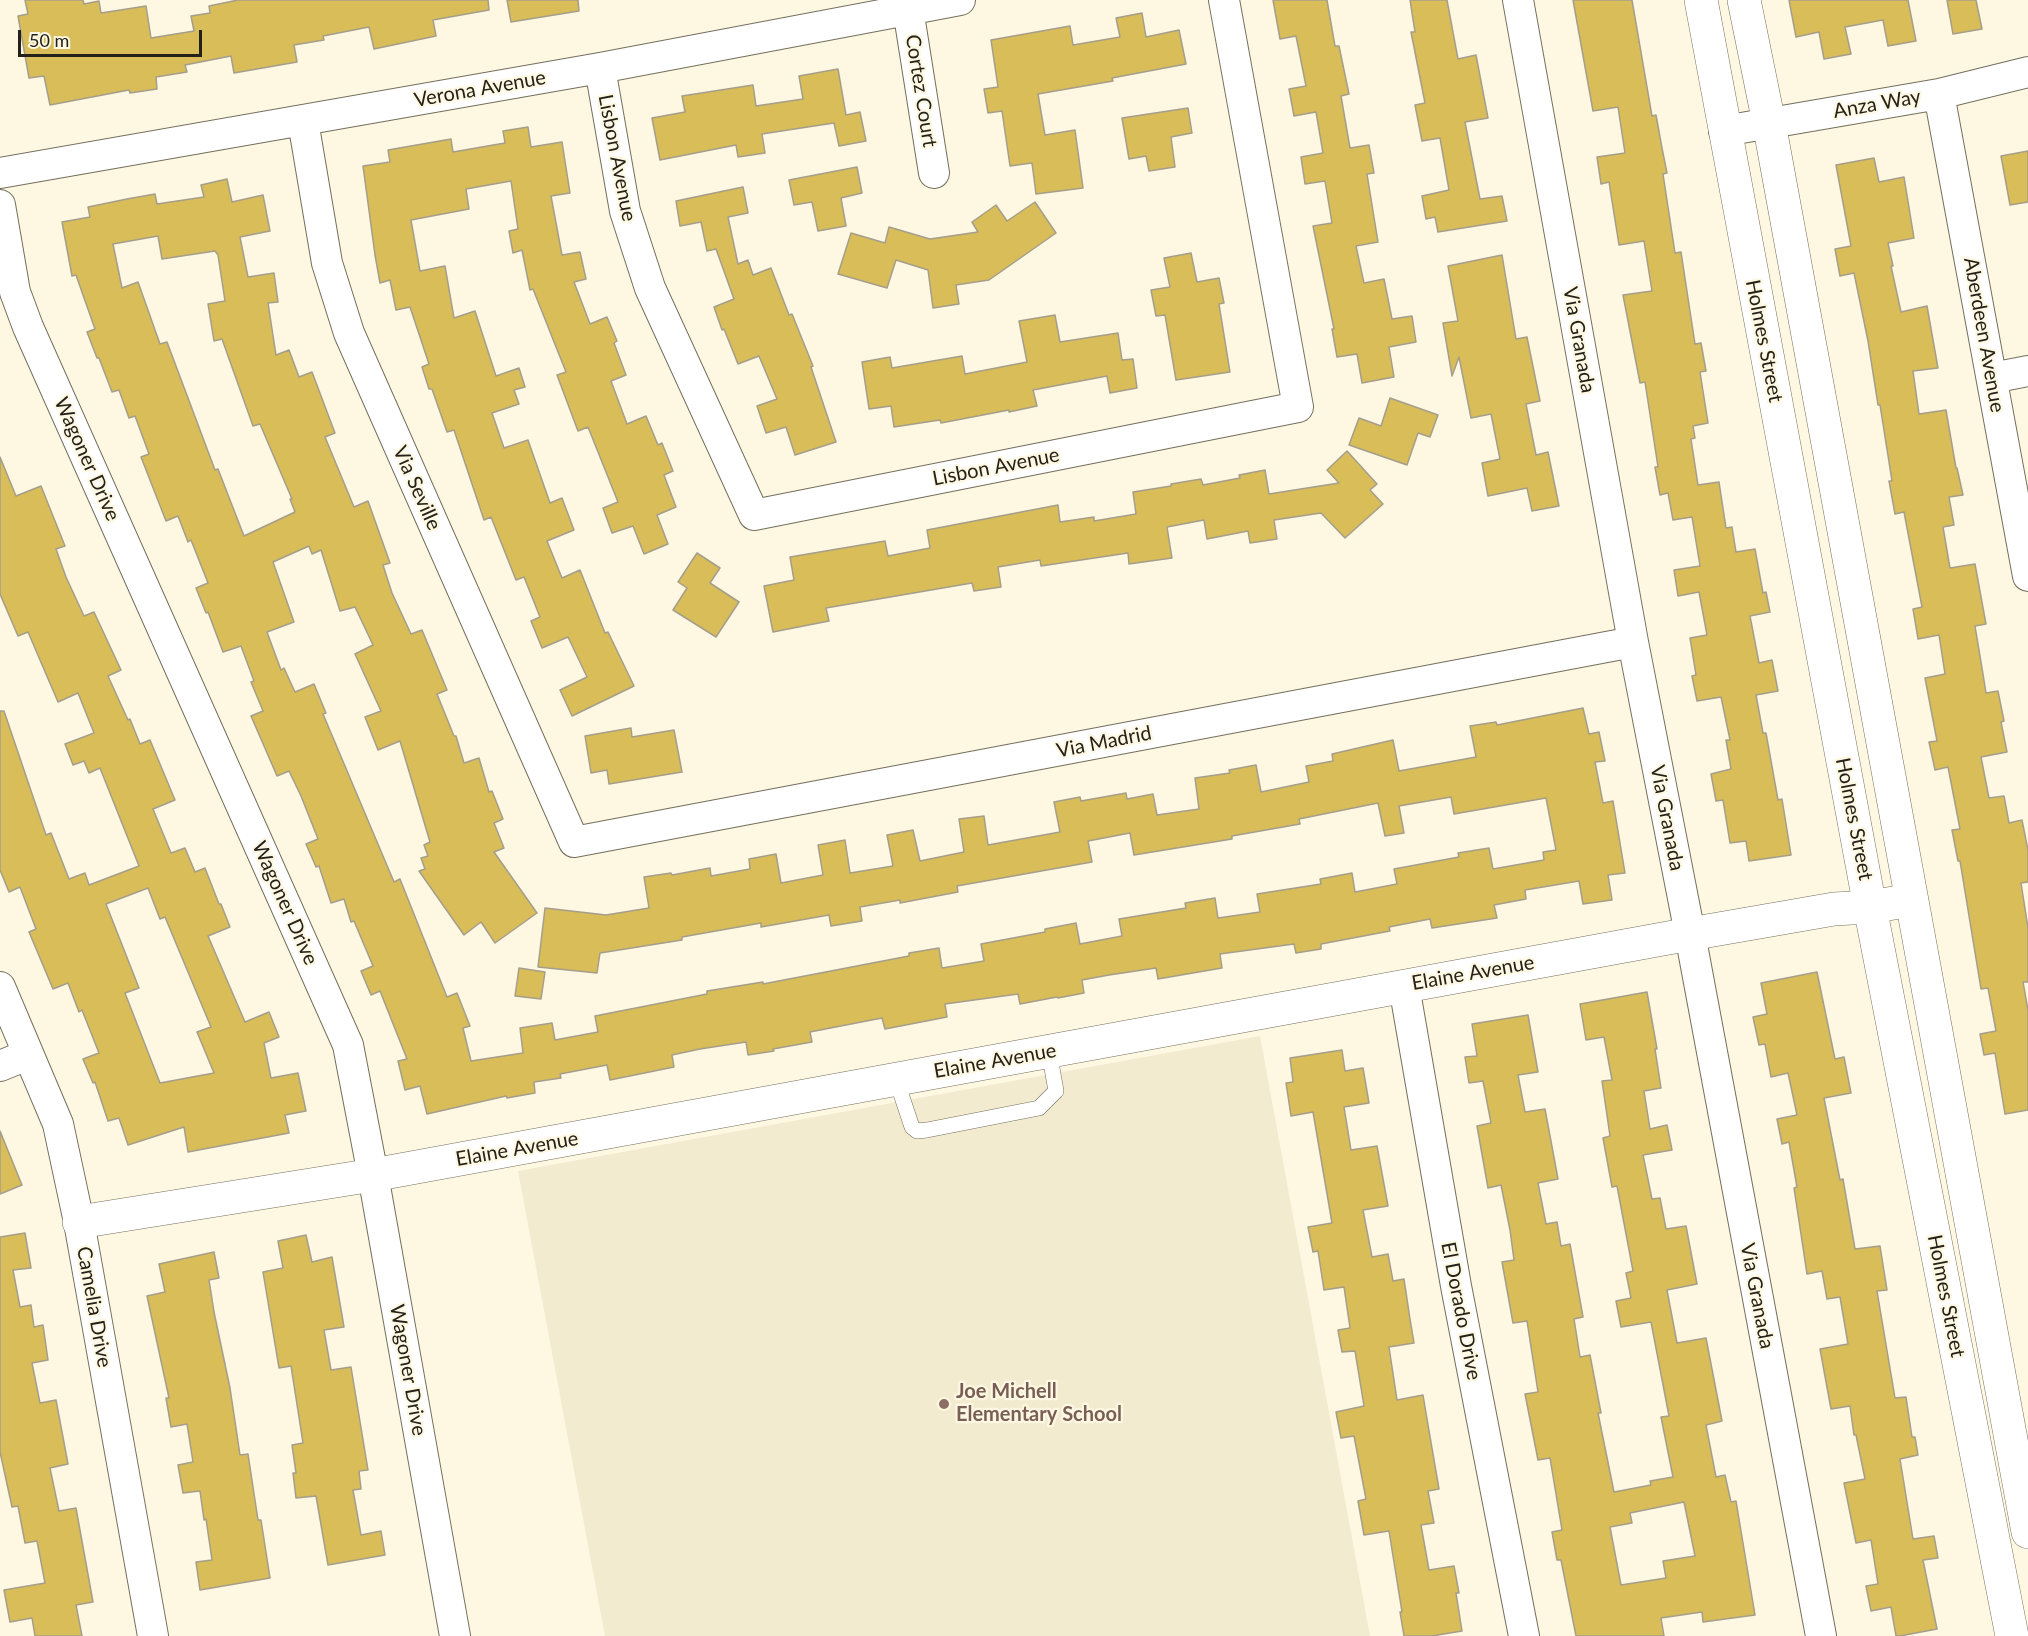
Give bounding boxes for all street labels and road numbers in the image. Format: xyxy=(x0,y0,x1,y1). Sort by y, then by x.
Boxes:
street label: Cortez Court xyxy=(900,33,942,149)
street label: Verona Avenue xyxy=(412,66,548,112)
street label: Anza Way xyxy=(1831,85,1923,123)
street label: Lisbon Avenue xyxy=(593,93,641,223)
street label: Aberdeen Avenue xyxy=(1959,256,2009,414)
street label: Holmes Street xyxy=(1740,278,1788,404)
street label: Via Granada xyxy=(1558,285,1600,395)
street label: Wagoner Drive xyxy=(49,393,125,525)
street label: Via Seville xyxy=(388,442,446,534)
street label: Lisbon Avenue xyxy=(931,443,1061,491)
street label: Via Madrid xyxy=(1055,721,1153,763)
street label: Holmes Street xyxy=(1830,756,1878,882)
street label: Via Granada xyxy=(1645,763,1689,873)
street label: Wagoner Drive xyxy=(247,837,323,969)
street label: Elaine Avenue xyxy=(1410,950,1536,996)
street label: Elaine Avenue xyxy=(932,1038,1058,1084)
street label: Elaine Avenue xyxy=(454,1126,580,1172)
street label: Holmes Street xyxy=(1922,1233,1970,1359)
street label: El Dorado Drive xyxy=(1436,1240,1486,1382)
street label: Via Granada xyxy=(1735,1241,1779,1351)
street label: Camelia Drive xyxy=(72,1245,116,1369)
street label: Wagoner Drive xyxy=(385,1302,431,1438)

